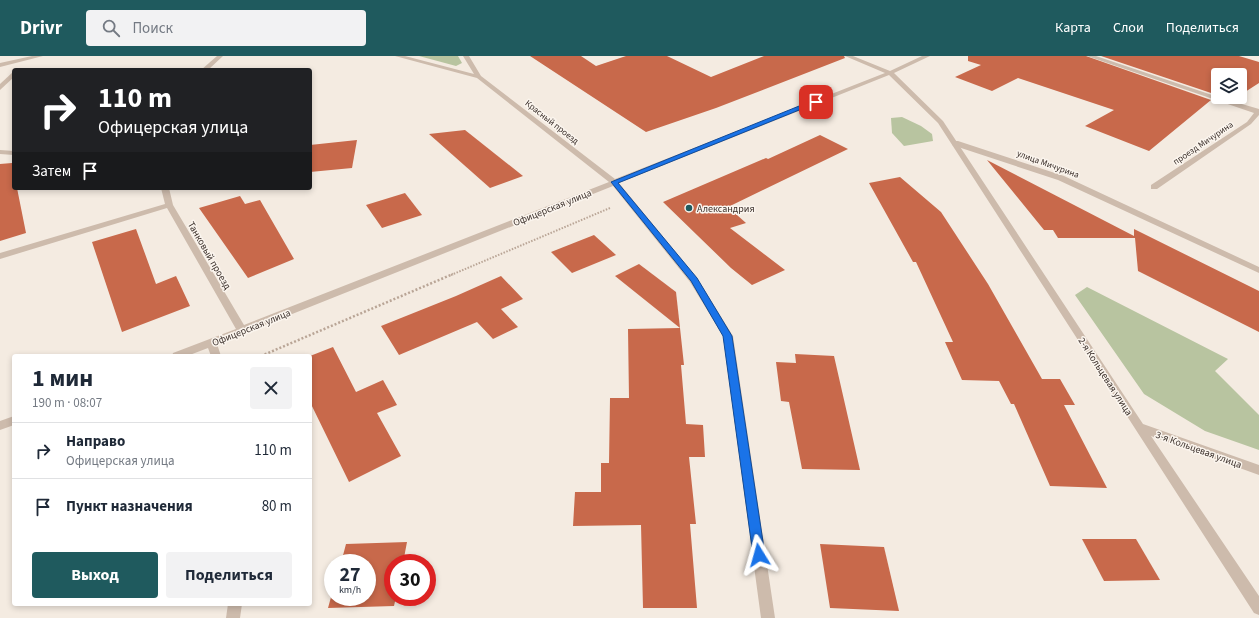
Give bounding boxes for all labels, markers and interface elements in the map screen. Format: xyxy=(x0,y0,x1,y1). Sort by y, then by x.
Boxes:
search box xyxy=(86,10,366,46)
text: Drivr xyxy=(20,15,62,42)
icon: search xyxy=(100,17,122,39)
text: Поиск xyxy=(132,18,173,39)
text: Карта xyxy=(1055,18,1091,38)
text: Слои xyxy=(1113,18,1144,38)
text: Поделиться xyxy=(1166,18,1239,38)
map controls xyxy=(1211,68,1247,104)
button: layers xyxy=(1211,68,1247,104)
text: 110 m xyxy=(98,78,172,118)
icon: right xyxy=(32,84,84,136)
pin xyxy=(799,85,833,119)
icon: arrive xyxy=(805,91,827,113)
street label: Красный проезд xyxy=(522,97,581,148)
text: Офицерская улица xyxy=(98,115,248,140)
street label: проезд Мичурина xyxy=(1171,118,1236,168)
street label: улица Мичурина xyxy=(1015,147,1081,182)
icon: arrive xyxy=(79,160,101,182)
text: Затем xyxy=(32,161,71,182)
street label: Офицерская улица xyxy=(511,186,594,230)
place label: Александрия xyxy=(697,202,755,216)
marker: Александрия xyxy=(684,203,694,213)
street label: Танковый проезд xyxy=(184,219,235,293)
street label: Офицерская улица xyxy=(210,306,293,350)
street label: 2-я Кольцевая улица xyxy=(1075,335,1136,418)
text: 1 мин xyxy=(32,361,93,396)
button: close xyxy=(250,367,292,409)
text: 190 m · 08:07 xyxy=(32,394,102,412)
street label: 3-я Кольцевая улица xyxy=(1154,428,1244,472)
text: Направо xyxy=(66,431,125,452)
icon: right xyxy=(32,440,54,462)
text: 110 m xyxy=(254,440,292,461)
text: Офицерская улица xyxy=(66,452,175,470)
icon: arrive xyxy=(32,496,54,518)
text: Пункт назначения xyxy=(66,496,193,517)
text: 80 m xyxy=(262,496,292,517)
position arrow xyxy=(738,534,780,576)
button: Выход xyxy=(32,552,158,598)
button: Поделиться xyxy=(166,552,292,598)
speed limit sign: 30 xyxy=(384,554,436,606)
text: 27 xyxy=(339,561,361,589)
text: km/h xyxy=(339,583,361,597)

